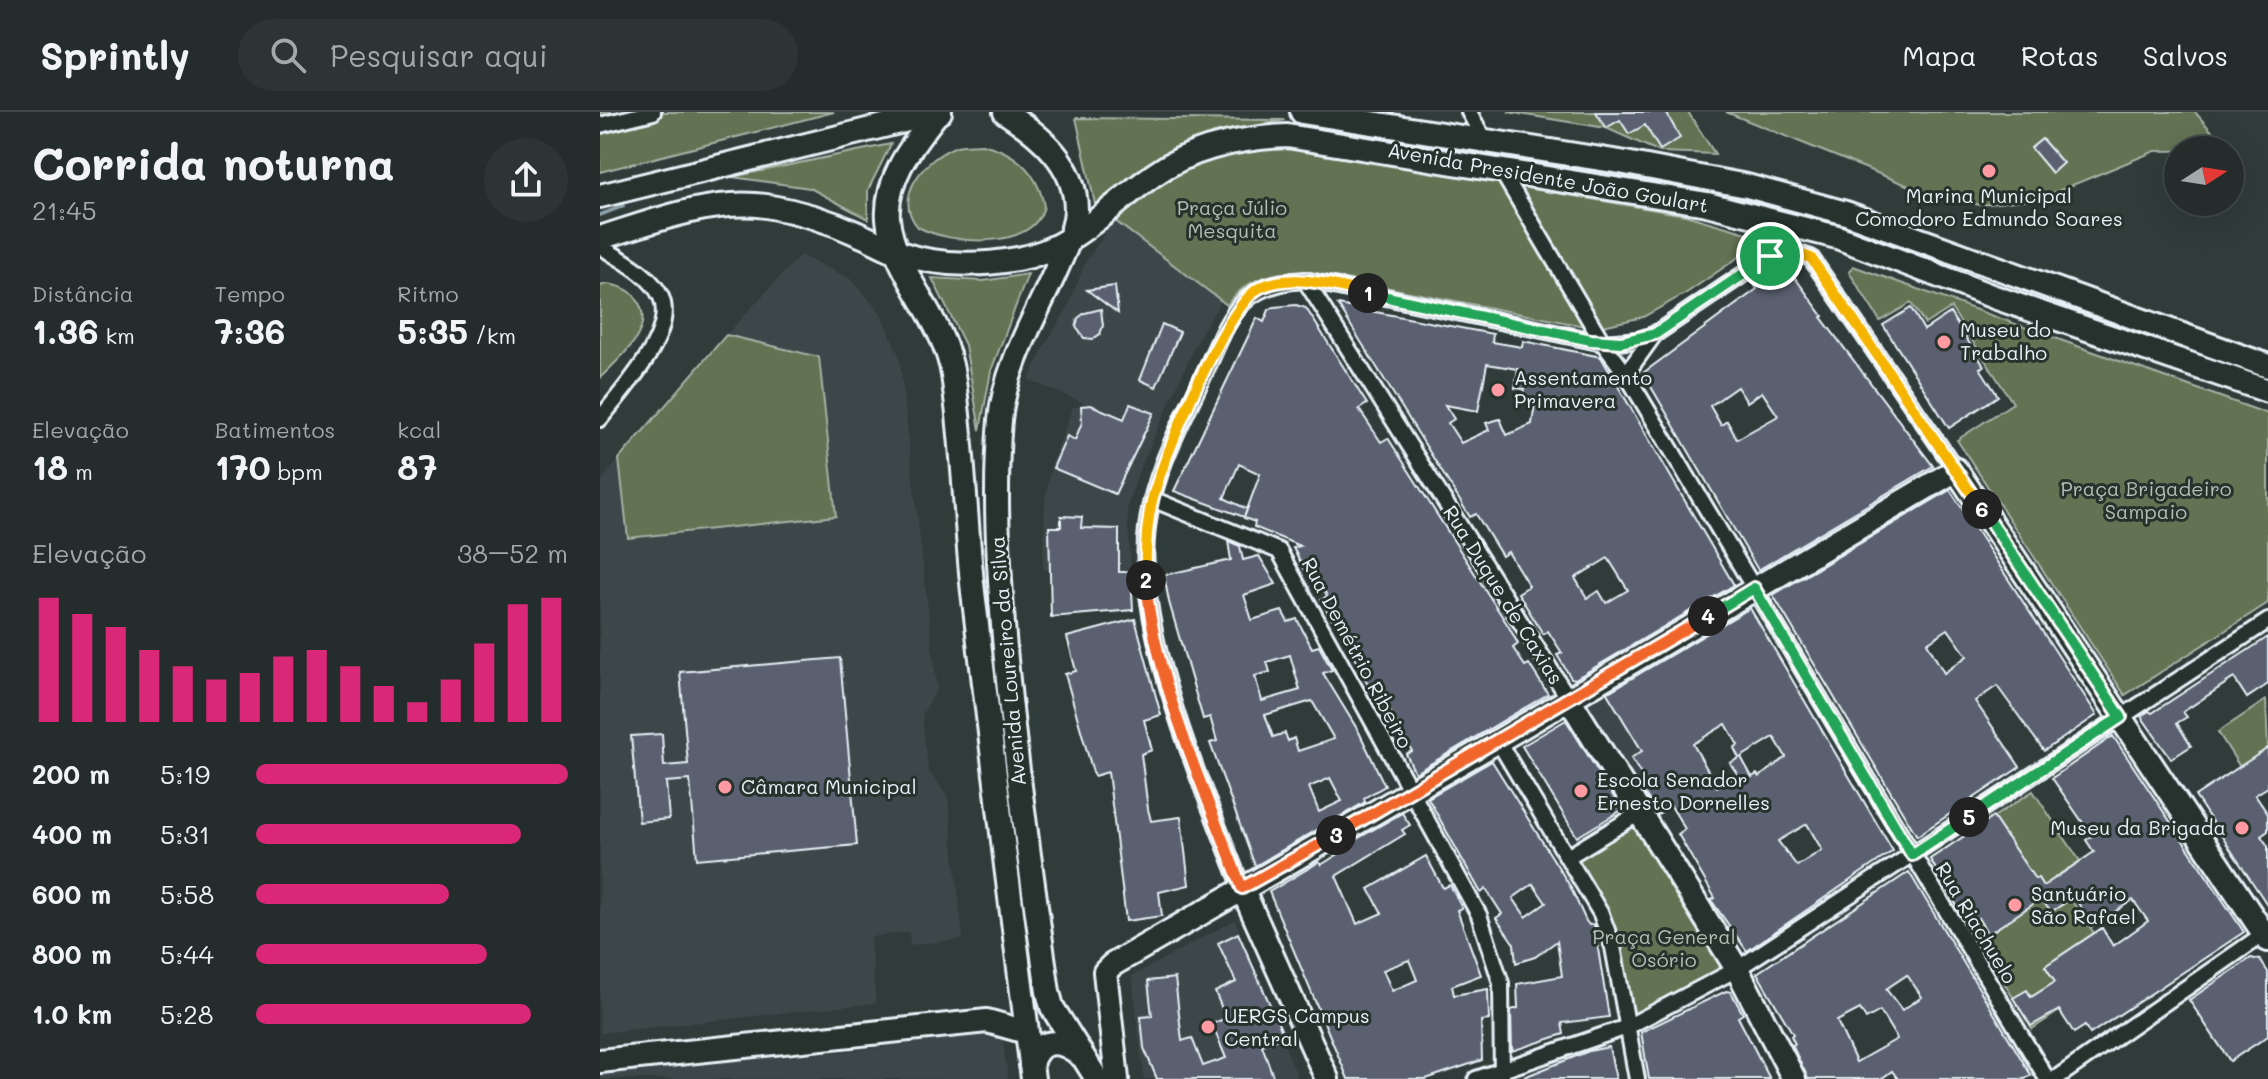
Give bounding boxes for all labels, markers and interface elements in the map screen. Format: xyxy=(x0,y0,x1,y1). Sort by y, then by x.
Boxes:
search box xyxy=(238,19,798,91)
text: Sprintly xyxy=(40,30,190,80)
icon: search xyxy=(266,33,310,77)
text: Pesquisar aqui xyxy=(330,35,548,75)
text: Mapa xyxy=(1902,37,1977,73)
text: Rotas xyxy=(2021,37,2099,73)
text: Salvos xyxy=(2143,37,2228,73)
text: Corrida noturna xyxy=(32,134,395,191)
street label: Avenida Presidente João Goulart xyxy=(1386,136,1711,218)
north arrow xyxy=(2164,136,2244,216)
map controls xyxy=(2164,136,2244,216)
button: share xyxy=(484,138,568,222)
marker: Marina Municipal Comodoro Edmundo Soares xyxy=(1980,162,1998,180)
place label: Marina Municipal Comodoro Edmundo Soares xyxy=(1855,182,2123,231)
text: 21:45 xyxy=(32,193,97,227)
park label: Praça Júlio Mesquita xyxy=(1177,194,1287,243)
pin xyxy=(1736,222,1804,290)
icon: arrive xyxy=(1748,234,1792,278)
pin: 1 xyxy=(1348,273,1388,313)
text: 1 xyxy=(1363,278,1373,307)
text: Distância xyxy=(32,279,134,308)
text: Tempo xyxy=(215,279,285,308)
text: Ritmo xyxy=(397,279,458,308)
text: 1.36 xyxy=(32,308,99,353)
text: 7:36 xyxy=(215,308,285,353)
text: 5:35 xyxy=(397,308,468,353)
place label: Museu do Trabalho xyxy=(1960,316,2051,365)
text: km xyxy=(99,321,135,350)
text: /km xyxy=(468,321,516,350)
marker: Museu do Trabalho xyxy=(1935,333,1953,351)
place label: Assentamento Primavera xyxy=(1514,364,1652,413)
marker: Assentamento Primavera xyxy=(1489,381,1507,399)
text: Elevação xyxy=(32,415,129,444)
text: Batimentos xyxy=(215,415,335,444)
text: kcal xyxy=(397,415,441,444)
text: 18 xyxy=(32,444,68,489)
text: 170 xyxy=(215,444,271,489)
text: 87 xyxy=(397,444,437,489)
text: m xyxy=(68,457,93,486)
text: bpm xyxy=(271,457,323,486)
park label: Praça Brigadeiro Sampaio xyxy=(2060,475,2232,524)
pin: 6 xyxy=(1962,489,2002,529)
text: 6 xyxy=(1975,494,1989,523)
street label: Rua Duque de Caxias xyxy=(1438,500,1570,689)
street label: Avenida Loureiro da Silva xyxy=(983,535,1031,787)
text: Elevação xyxy=(32,536,146,570)
text: 38–52 m xyxy=(457,536,568,570)
street label: Rua Demétrio Ribeiro xyxy=(1297,553,1419,753)
pin: 2 xyxy=(1126,560,1166,600)
text: 2 xyxy=(1140,565,1152,594)
pin: 4 xyxy=(1688,596,1728,636)
text: 4 xyxy=(1701,601,1715,630)
text: 200 m xyxy=(32,757,110,791)
text: 5:19 xyxy=(160,757,210,791)
place label: Escola Senador Ernesto Dornelles xyxy=(1597,766,1770,815)
place label: Câmara Municipal xyxy=(741,773,917,799)
marker: Câmara Municipal xyxy=(716,778,734,796)
marker: Escola Senador Ernesto Dornelles xyxy=(1572,782,1590,800)
pin: 5 xyxy=(1949,797,1989,837)
text: 5 xyxy=(1963,802,1975,831)
place label: Museu da Brigada xyxy=(2050,814,2226,840)
pin: 3 xyxy=(1316,815,1356,855)
text: 400 m xyxy=(32,817,112,851)
text: 5:31 xyxy=(160,817,210,851)
marker: Museu da Brigada xyxy=(2233,819,2251,837)
text: 3 xyxy=(1329,820,1343,849)
street label: Rua Riachuelo xyxy=(1930,857,2023,988)
text: 600 m xyxy=(32,877,111,911)
text: 5:58 xyxy=(160,877,214,911)
place label: Santuário São Rafael xyxy=(2031,880,2136,929)
marker: Santuário São Rafael xyxy=(2006,896,2024,914)
park label: Praça General Osório xyxy=(1592,923,1736,972)
text: 800 m xyxy=(32,937,112,971)
text: 5:44 xyxy=(160,937,214,971)
text: 1.0 km xyxy=(32,997,112,1031)
text: 5:28 xyxy=(160,997,213,1031)
place label: UERGS Campus Central xyxy=(1224,1002,1370,1051)
marker: UERGS Campus Central xyxy=(1199,1018,1217,1036)

